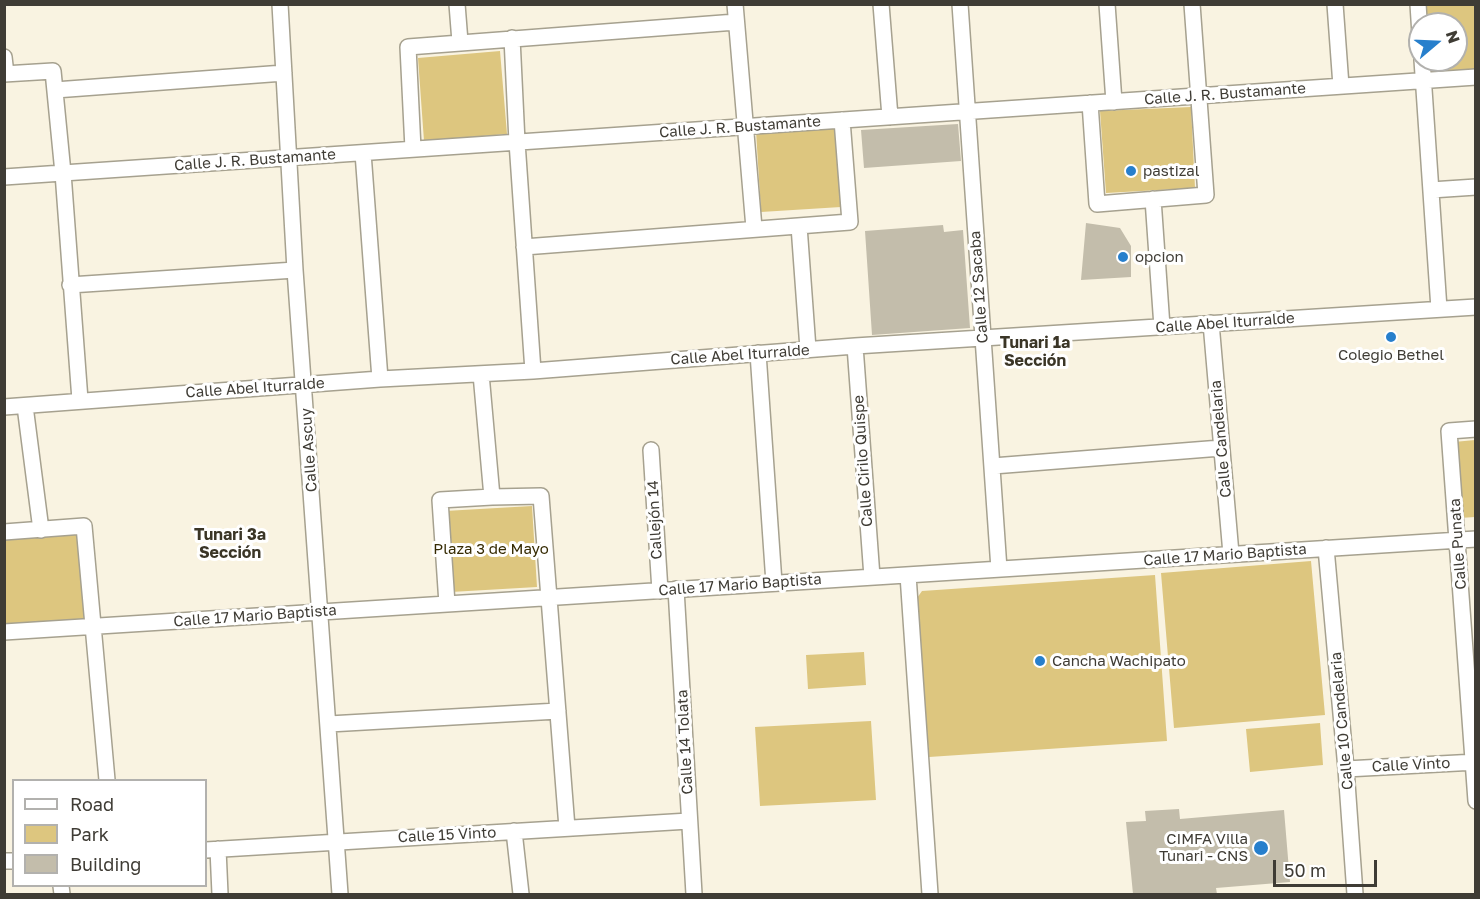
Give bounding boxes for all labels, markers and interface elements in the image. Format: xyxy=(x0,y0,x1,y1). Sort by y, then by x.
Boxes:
north arrow xyxy=(1408,12,1468,72)
text: N xyxy=(1442,28,1465,46)
street label: Calle J. R. Bustamante xyxy=(1143,79,1307,109)
street label: Calle J. R. Bustamante xyxy=(658,112,822,142)
street label: Calle J. R. Bustamante xyxy=(173,145,337,175)
place label: pastizal xyxy=(1143,162,1200,180)
marker: pastizal xyxy=(1124,164,1138,178)
street label: Calle 12 Sacaba xyxy=(966,230,992,344)
place label: opcion xyxy=(1135,248,1184,266)
marker: opcion xyxy=(1116,250,1130,264)
street label: Calle Abel Iturralde xyxy=(1155,309,1295,337)
marker: Colegio Bethel xyxy=(1384,330,1398,344)
district label: Tunari 1ª Sección xyxy=(1000,333,1070,371)
street label: Calle Abel Iturralde xyxy=(670,341,810,369)
place label: Colegio Bethel xyxy=(1338,346,1444,364)
street label: Calle Abel Iturralde xyxy=(185,374,325,402)
street label: Calle Candelaria xyxy=(1207,379,1235,499)
street label: Calle Cirilo Quispe xyxy=(849,394,877,528)
street label: Calle Ascuy xyxy=(297,407,321,493)
street label: Callejón 14 xyxy=(644,480,666,560)
street label: Calle Punata xyxy=(1446,498,1470,590)
district label: Tunari 3ª Sección xyxy=(194,525,266,563)
park label: Plaza 3 de Mayo xyxy=(433,540,549,558)
street label: Calle 17 Mario Baptista xyxy=(1143,540,1307,570)
street label: Calle 17 Mario Baptista xyxy=(658,570,822,600)
street label: Calle 17 Mario Baptista xyxy=(173,601,337,631)
street label: Calle 10 Candelaria xyxy=(1327,651,1357,791)
place label: Cancha Wachipato xyxy=(1052,652,1186,670)
marker: Cancha Wachipato xyxy=(1033,654,1047,668)
street label: Calle 14 Tolata xyxy=(673,689,697,795)
street label: Calle Vinto xyxy=(1371,754,1451,776)
legend xyxy=(12,779,207,887)
text: Road xyxy=(70,793,114,815)
text: Park xyxy=(70,823,109,845)
street label: Calle 15 Vinto xyxy=(397,823,497,847)
place label: CIMFA Villa Tunari - CNS xyxy=(1159,830,1248,865)
marker: CIMFA Villa Tunari - CNS xyxy=(1252,839,1270,857)
scale bar xyxy=(1276,848,1380,886)
text: Building xyxy=(70,853,141,875)
text: 50 m xyxy=(1284,859,1326,881)

